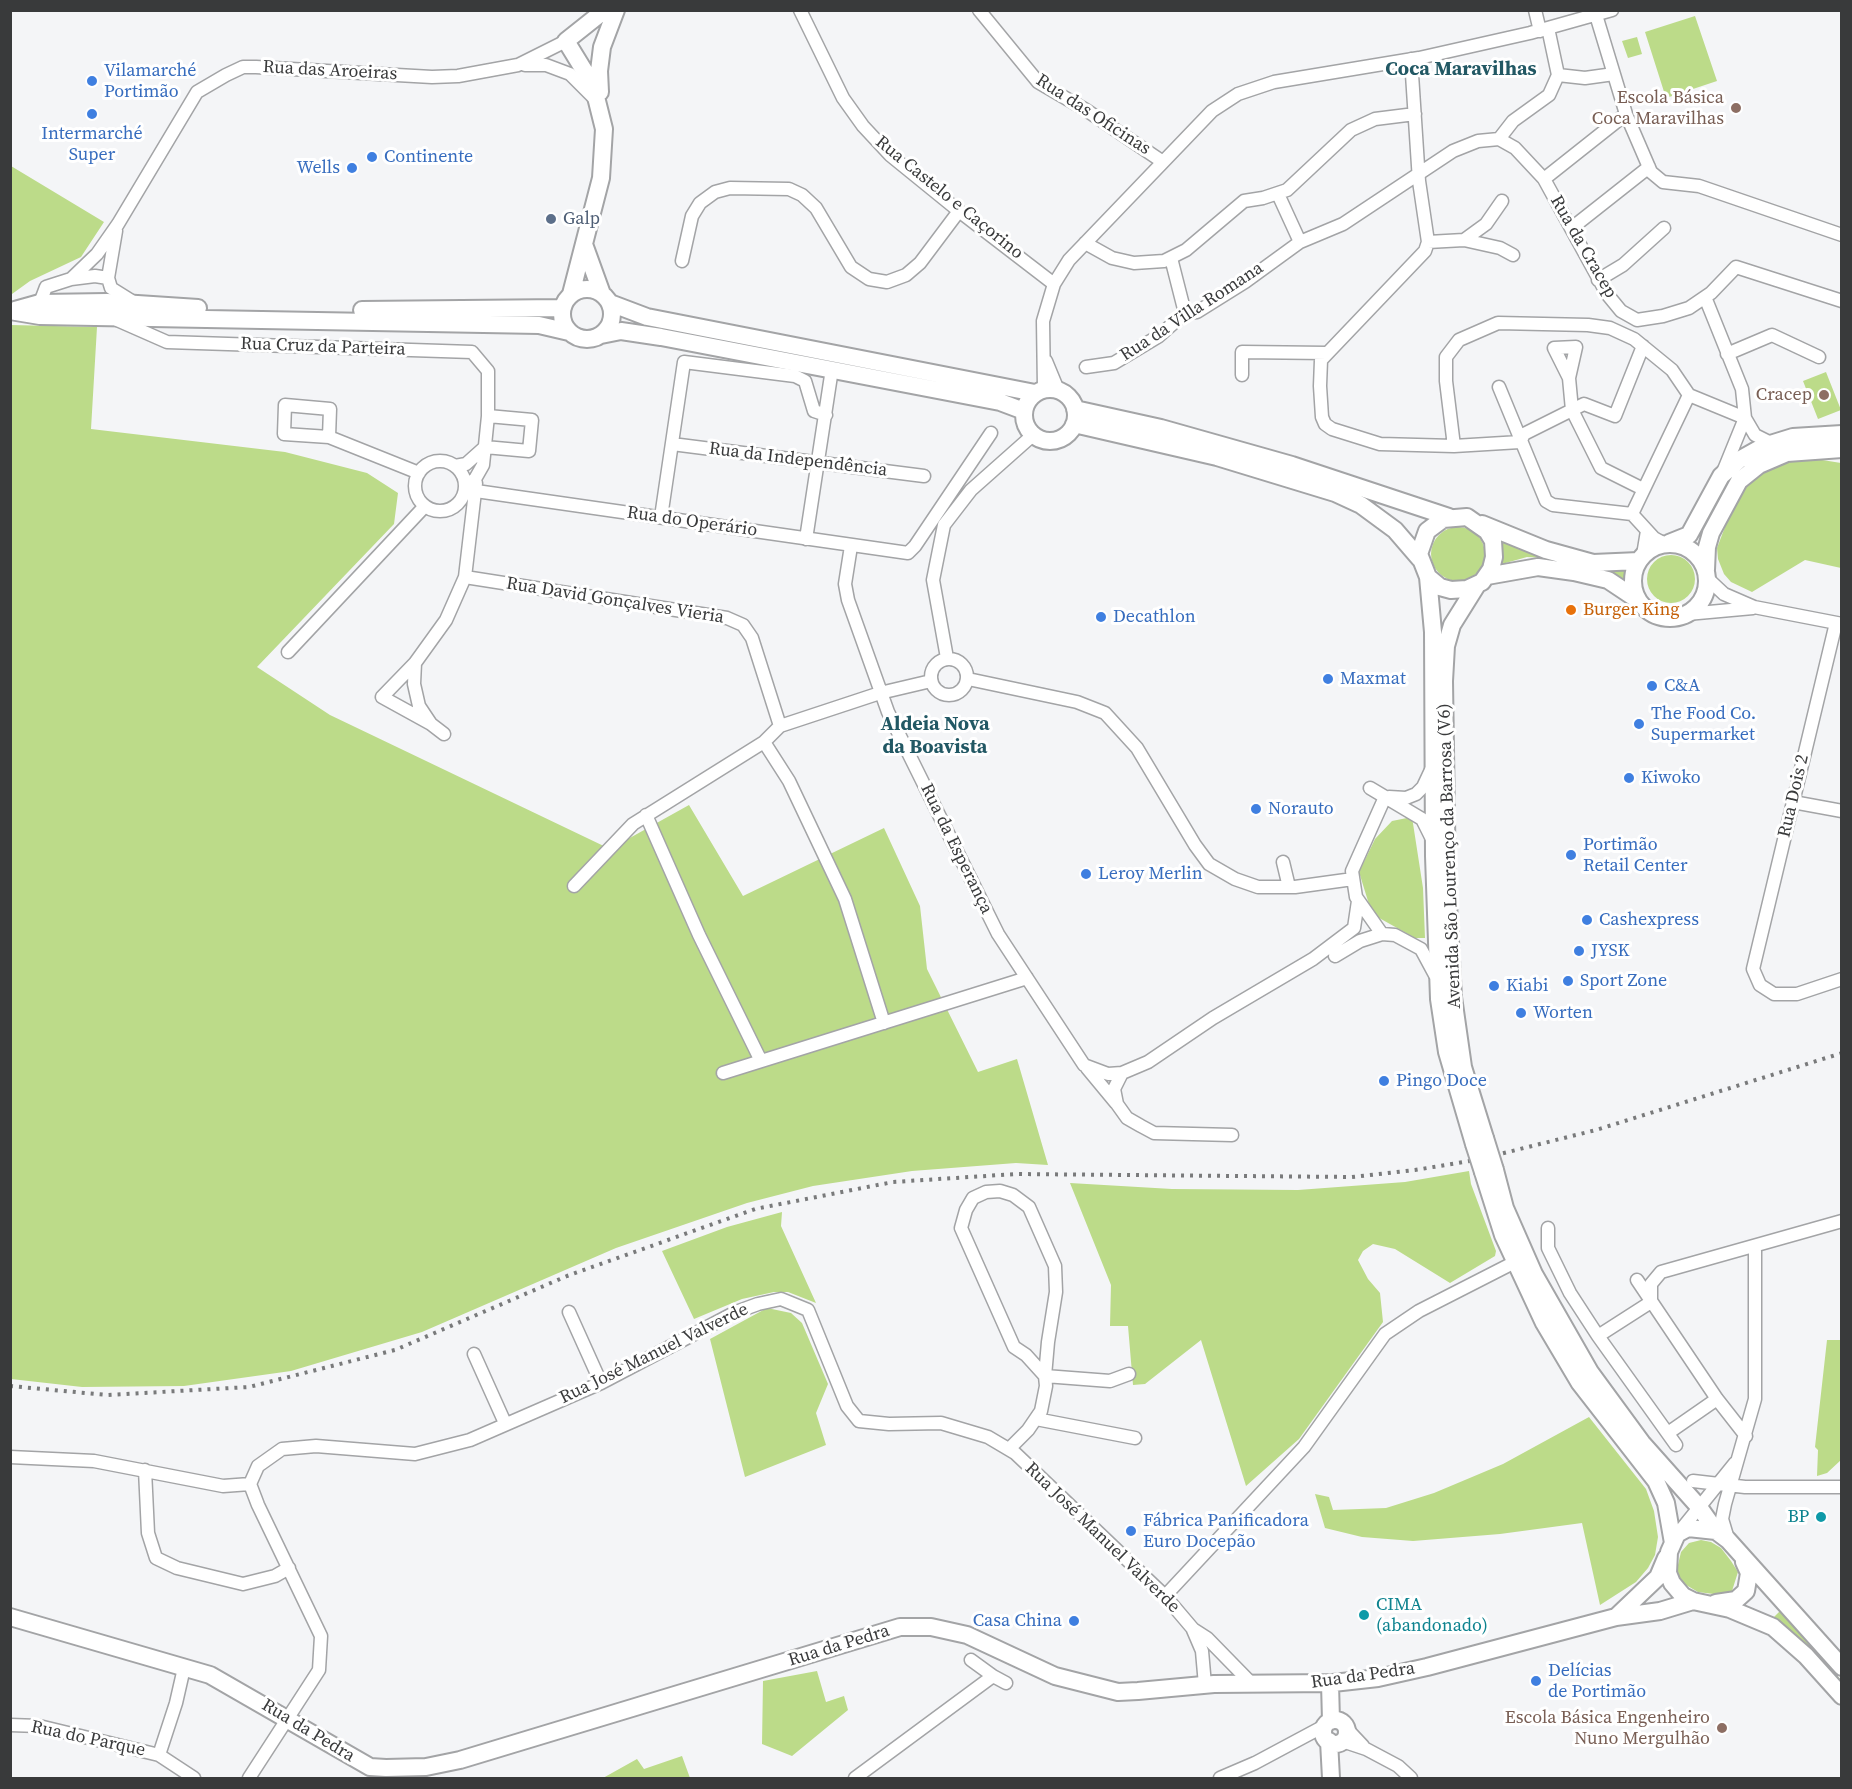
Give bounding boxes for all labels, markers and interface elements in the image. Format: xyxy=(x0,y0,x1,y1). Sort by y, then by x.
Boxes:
street label: Rua das Aroeiras xyxy=(262,57,398,85)
district label: Coca Maravilhas xyxy=(1385,58,1537,82)
place label: Vilamarché Portimão xyxy=(104,60,197,103)
street label: Rua das Oficinas xyxy=(1032,70,1154,160)
marker: Vilamarché Portimão xyxy=(85,74,99,88)
place label: Escola Básica Coca Maravilhas xyxy=(1592,87,1724,130)
marker: Escola Básica Coca Maravilhas xyxy=(1729,101,1743,115)
marker: Intermarché Super xyxy=(85,107,99,121)
place label: Intermarché Super xyxy=(41,123,143,166)
street label: Rua Castelo e Caçorino xyxy=(871,132,1027,264)
place label: Continente xyxy=(384,146,473,168)
marker: Continente xyxy=(365,150,379,164)
place label: Wells xyxy=(296,157,340,179)
marker: Wells xyxy=(345,161,359,175)
street label: Rua da Cracep xyxy=(1545,192,1621,302)
place label: Galp xyxy=(563,208,600,230)
marker: Galp xyxy=(544,212,558,226)
street label: Rua da Villa Romana xyxy=(1116,258,1268,366)
street label: Rua Cruz da Parteira xyxy=(240,333,406,361)
place label: Cracep xyxy=(1756,384,1812,406)
marker: Cracep xyxy=(1817,388,1831,402)
street label: Rua da Independência xyxy=(707,438,889,482)
street label: Rua do Operário xyxy=(625,502,759,542)
street label: Rua David Gonçalves Vieria xyxy=(505,573,725,629)
place label: Burger King xyxy=(1583,599,1680,621)
marker: Burger King xyxy=(1564,603,1578,617)
place label: Decathlon xyxy=(1113,606,1196,628)
marker: Decathlon xyxy=(1094,610,1108,624)
place label: Maxmat xyxy=(1340,668,1406,690)
marker: Maxmat xyxy=(1321,672,1335,686)
place label: C&A xyxy=(1664,675,1700,697)
marker: C&A xyxy=(1645,679,1659,693)
street label: Avenida São Lourenço da Barrosa (V6) xyxy=(1434,703,1466,1009)
place label: The Food Co. Supermarket xyxy=(1651,703,1756,746)
district label: Aldeia Nova da Boavista xyxy=(880,713,990,760)
marker: The Food Co. Supermarket xyxy=(1632,717,1646,731)
street label: Rua Dois 2 xyxy=(1774,752,1814,840)
place label: Kiwoko xyxy=(1641,767,1701,789)
marker: Kiwoko xyxy=(1622,771,1636,785)
street label: Rua da Esperança xyxy=(915,780,997,918)
place label: Norauto xyxy=(1268,798,1334,820)
marker: Norauto xyxy=(1249,802,1263,816)
place label: Portimão Retail Center xyxy=(1583,834,1688,876)
marker: Portimão Retail Center xyxy=(1564,848,1578,862)
place label: Leroy Merlin xyxy=(1098,863,1203,885)
marker: Leroy Merlin xyxy=(1079,867,1093,881)
place label: Cashexpress xyxy=(1599,909,1699,931)
marker: Cashexpress xyxy=(1580,913,1594,927)
place label: JYSK xyxy=(1591,940,1629,962)
marker: JYSK xyxy=(1572,944,1586,958)
place label: Sport Zone xyxy=(1580,970,1667,992)
marker: Sport Zone xyxy=(1561,974,1575,988)
place label: Kiabi xyxy=(1506,975,1548,997)
marker: Kiabi xyxy=(1487,979,1501,993)
place label: Worten xyxy=(1533,1002,1593,1024)
marker: Worten xyxy=(1514,1006,1528,1020)
place label: Pingo Doce xyxy=(1396,1070,1487,1092)
marker: Pingo Doce xyxy=(1377,1074,1391,1088)
street label: Rua José Manuel Valverde xyxy=(556,1299,752,1409)
street label: Rua José Manuel Valverde xyxy=(1020,1458,1184,1618)
place label: BP xyxy=(1788,1506,1809,1528)
place label: Fábrica Panificadora Euro Docepão xyxy=(1143,1510,1309,1552)
marker: BP xyxy=(1814,1510,1828,1524)
marker: Fábrica Panificadora Euro Docepão xyxy=(1124,1524,1138,1538)
place label: CIMA (abandonado) xyxy=(1376,1594,1488,1636)
marker: CIMA (abandonado) xyxy=(1357,1608,1371,1622)
place label: Casa China xyxy=(973,1610,1062,1632)
marker: Casa China xyxy=(1067,1614,1081,1628)
street label: Rua da Pedra xyxy=(786,1620,892,1672)
street label: Rua da Pedra xyxy=(1310,1658,1416,1694)
place label: Delícias de Portimão xyxy=(1548,1660,1646,1702)
marker: Delícias de Portimão xyxy=(1529,1674,1543,1688)
street label: Rua da Pedra xyxy=(257,1695,359,1767)
place label: Escola Básica Engenheiro Nuno Mergulhão xyxy=(1505,1707,1710,1750)
street label: Rua do Parque xyxy=(29,1716,147,1762)
marker: Escola Básica Engenheiro Nuno Mergulhão xyxy=(1715,1721,1729,1735)

